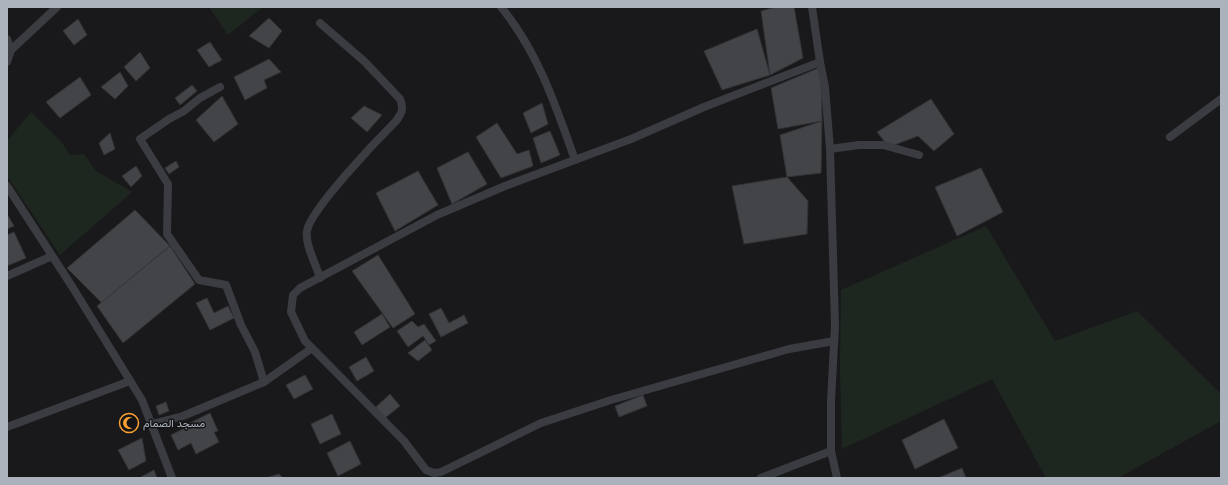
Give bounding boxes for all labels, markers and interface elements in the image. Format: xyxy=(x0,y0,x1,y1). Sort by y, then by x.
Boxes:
mosque icon: مسجد الصمام xyxy=(118,412,140,434)
place label: مسجد الصمام xyxy=(143,416,205,431)

